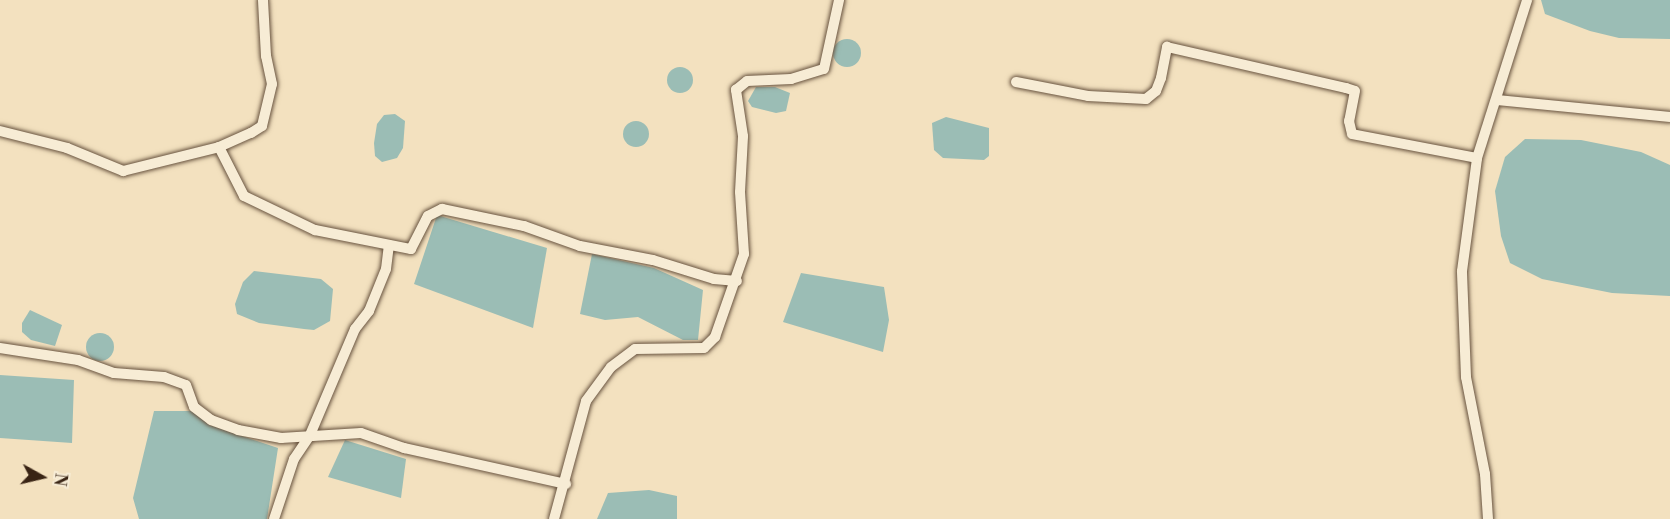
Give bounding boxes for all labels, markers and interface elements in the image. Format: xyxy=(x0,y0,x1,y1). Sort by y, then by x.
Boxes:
north arrow xyxy=(12,447,72,507)
text: N xyxy=(49,472,71,487)

